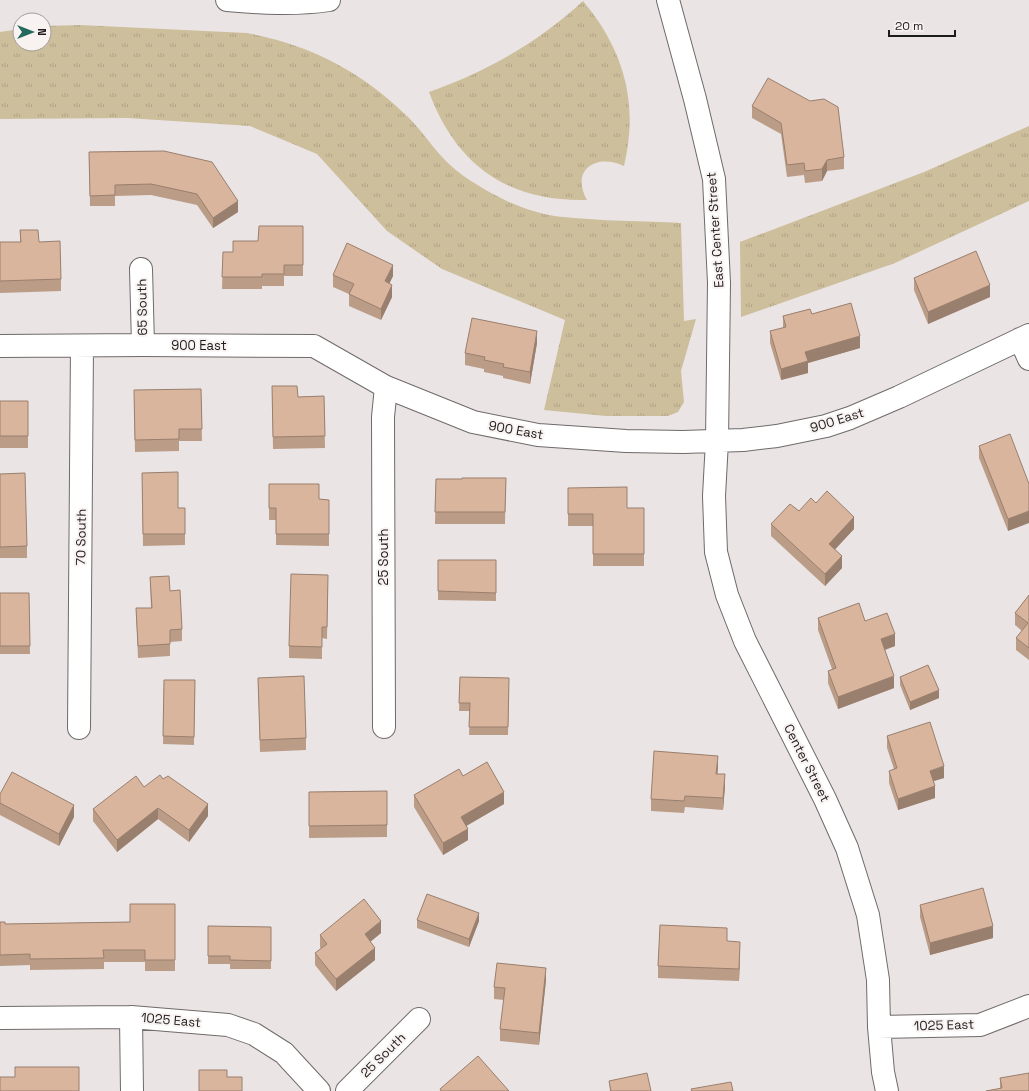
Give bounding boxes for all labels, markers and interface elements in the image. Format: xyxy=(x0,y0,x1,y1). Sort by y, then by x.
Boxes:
north arrow xyxy=(12,12,52,52)
scale bar xyxy=(889,12,955,38)
text: 20 m xyxy=(895,18,923,34)
text: N xyxy=(35,28,49,36)
street label: East Center Street xyxy=(702,172,728,288)
street label: 65 South xyxy=(133,278,151,336)
street label: 900 East xyxy=(171,337,227,354)
street label: 900 East xyxy=(808,404,866,436)
street label: 900 East xyxy=(487,417,545,443)
street label: 70 South xyxy=(72,508,90,566)
street label: 25 South xyxy=(375,529,392,585)
street label: Center Street xyxy=(780,721,834,805)
street label: 1025 East xyxy=(140,1009,202,1031)
street label: 1025 East xyxy=(914,1015,974,1035)
street label: 25 South xyxy=(357,1029,409,1081)

